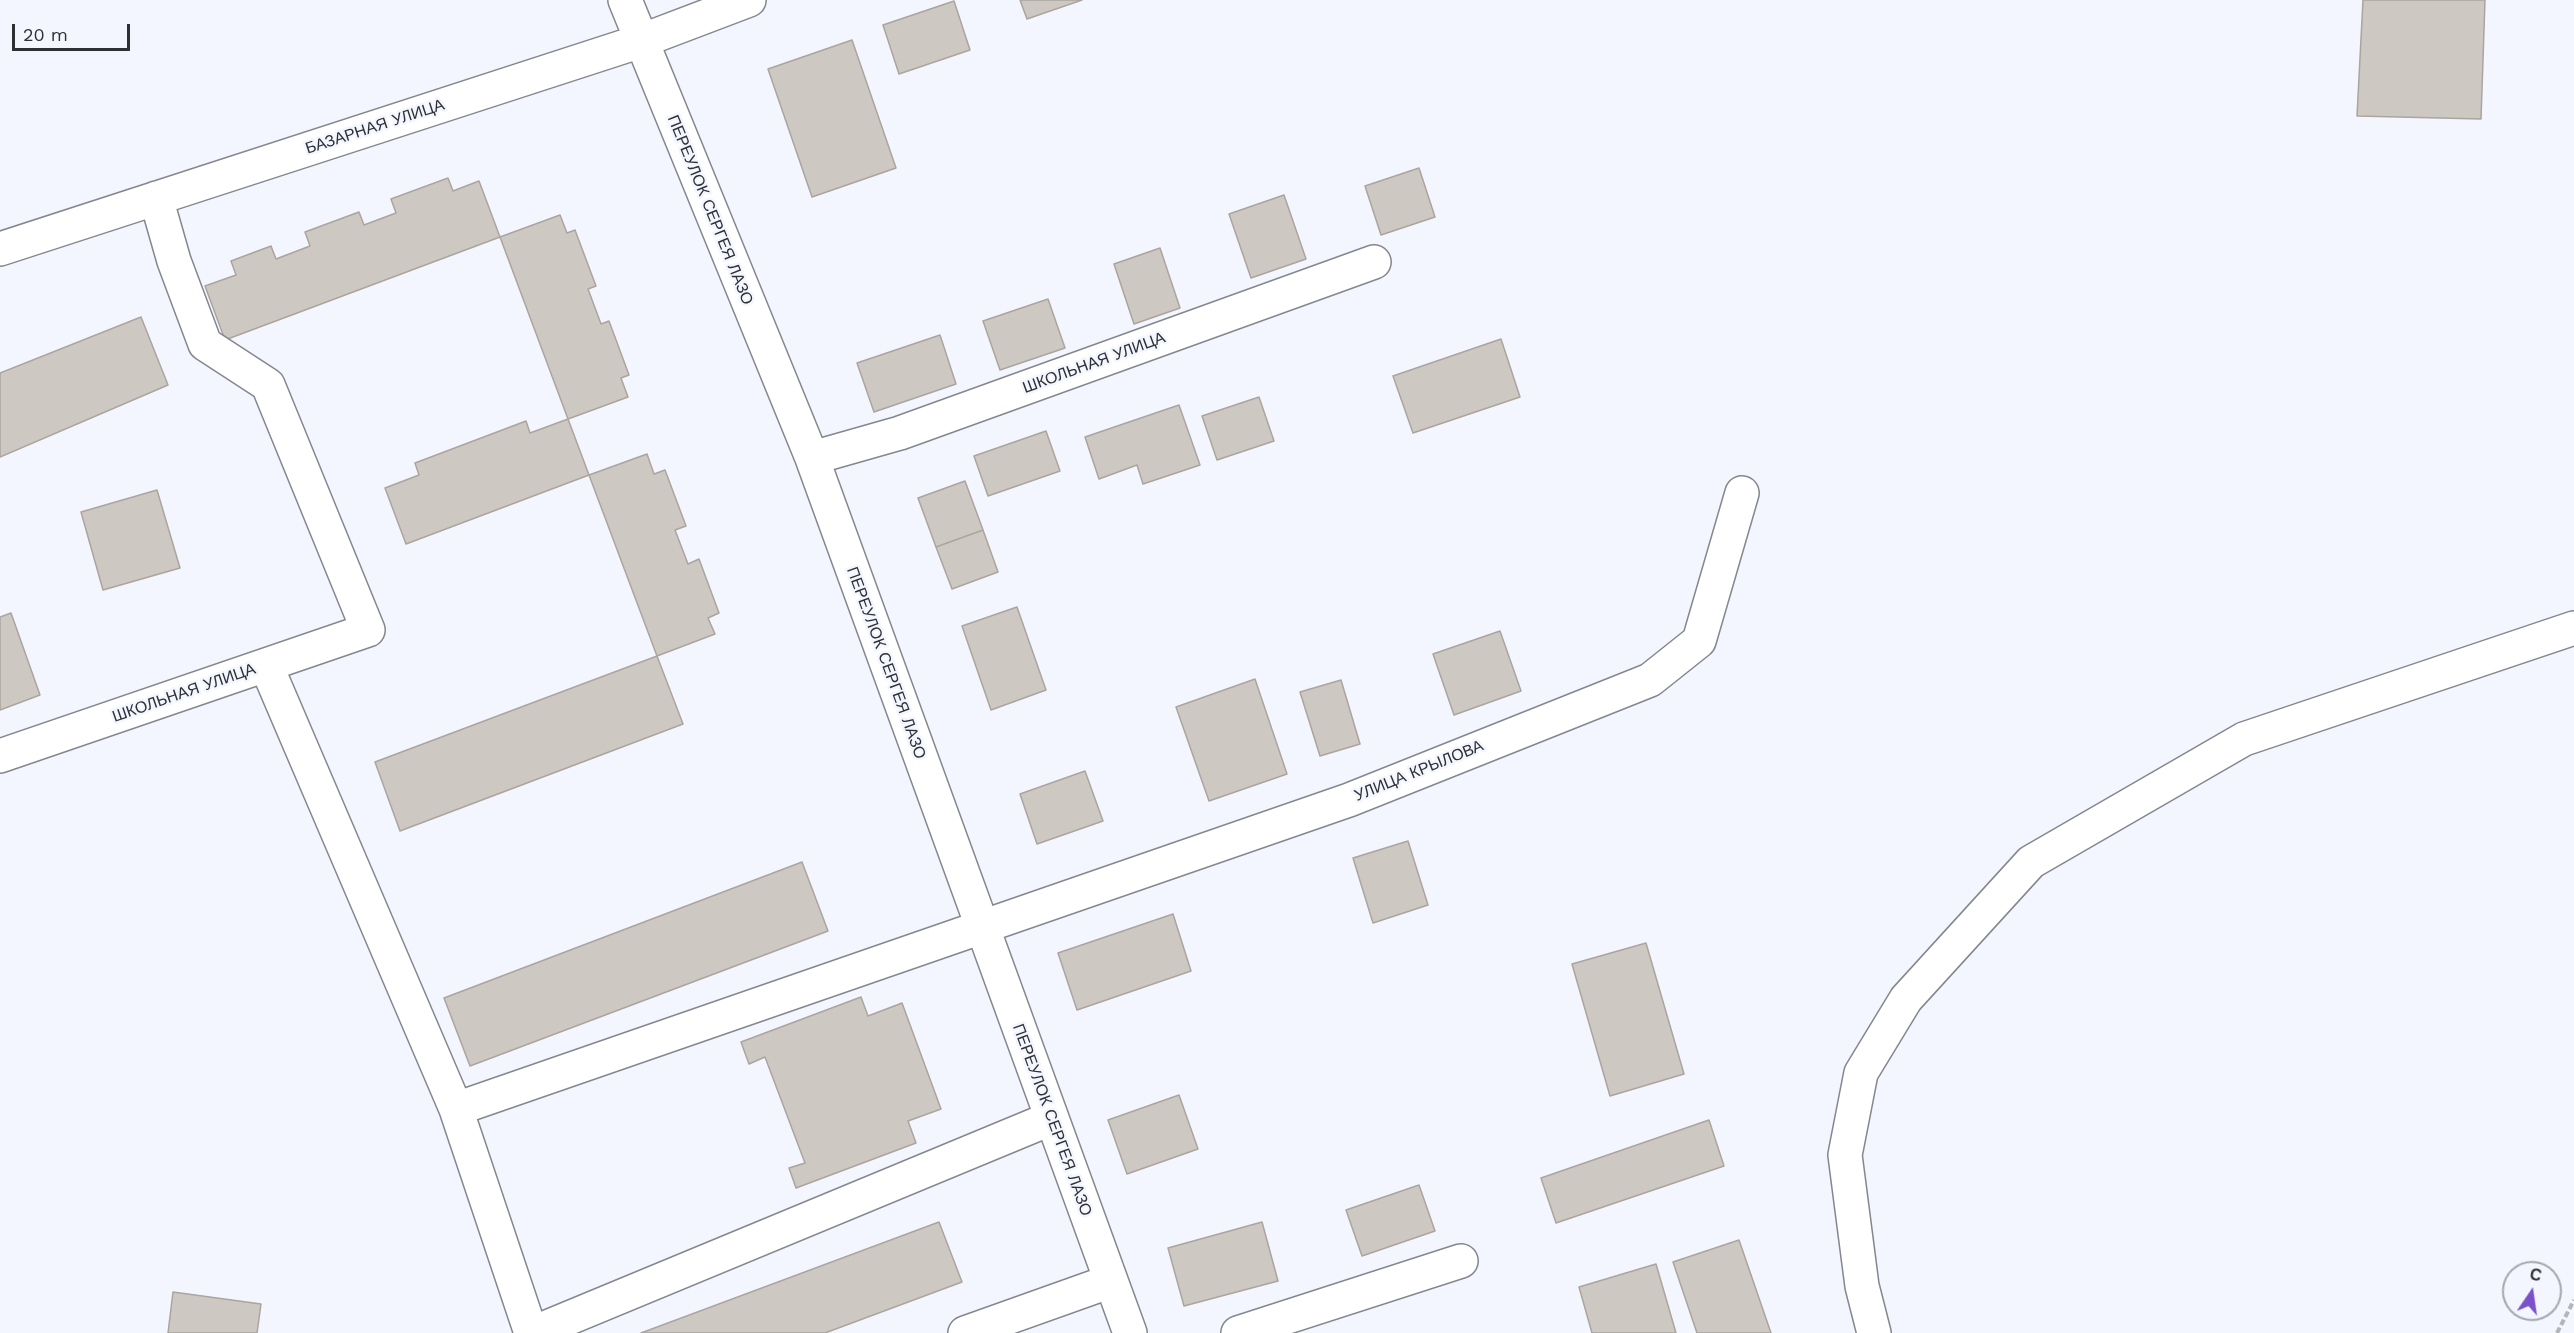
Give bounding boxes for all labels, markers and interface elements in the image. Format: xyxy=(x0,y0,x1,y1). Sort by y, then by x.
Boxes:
scale bar xyxy=(15,12,134,50)
text: 20 m xyxy=(23,24,68,45)
street label: БАЗАРНАЯ УЛИЦА xyxy=(303,95,447,159)
street label: ПЕРЕУЛОК СЕРГЕЯ ЛАЗО xyxy=(663,112,757,308)
street label: ШКОЛЬНАЯ УЛИЦА xyxy=(1020,328,1168,398)
street label: ПЕРЕУЛОК СЕРГЕЯ ЛАЗО xyxy=(842,564,930,762)
street label: ШКОЛЬНАЯ УЛИЦА xyxy=(110,659,258,727)
street label: УЛИЦА КРЫЛОВА xyxy=(1352,736,1486,806)
street label: ПЕРЕУЛОК СЕРГЕЯ ЛАЗО xyxy=(1008,1021,1096,1219)
north arrow xyxy=(2502,1261,2562,1321)
text: С xyxy=(2528,1264,2543,1285)

